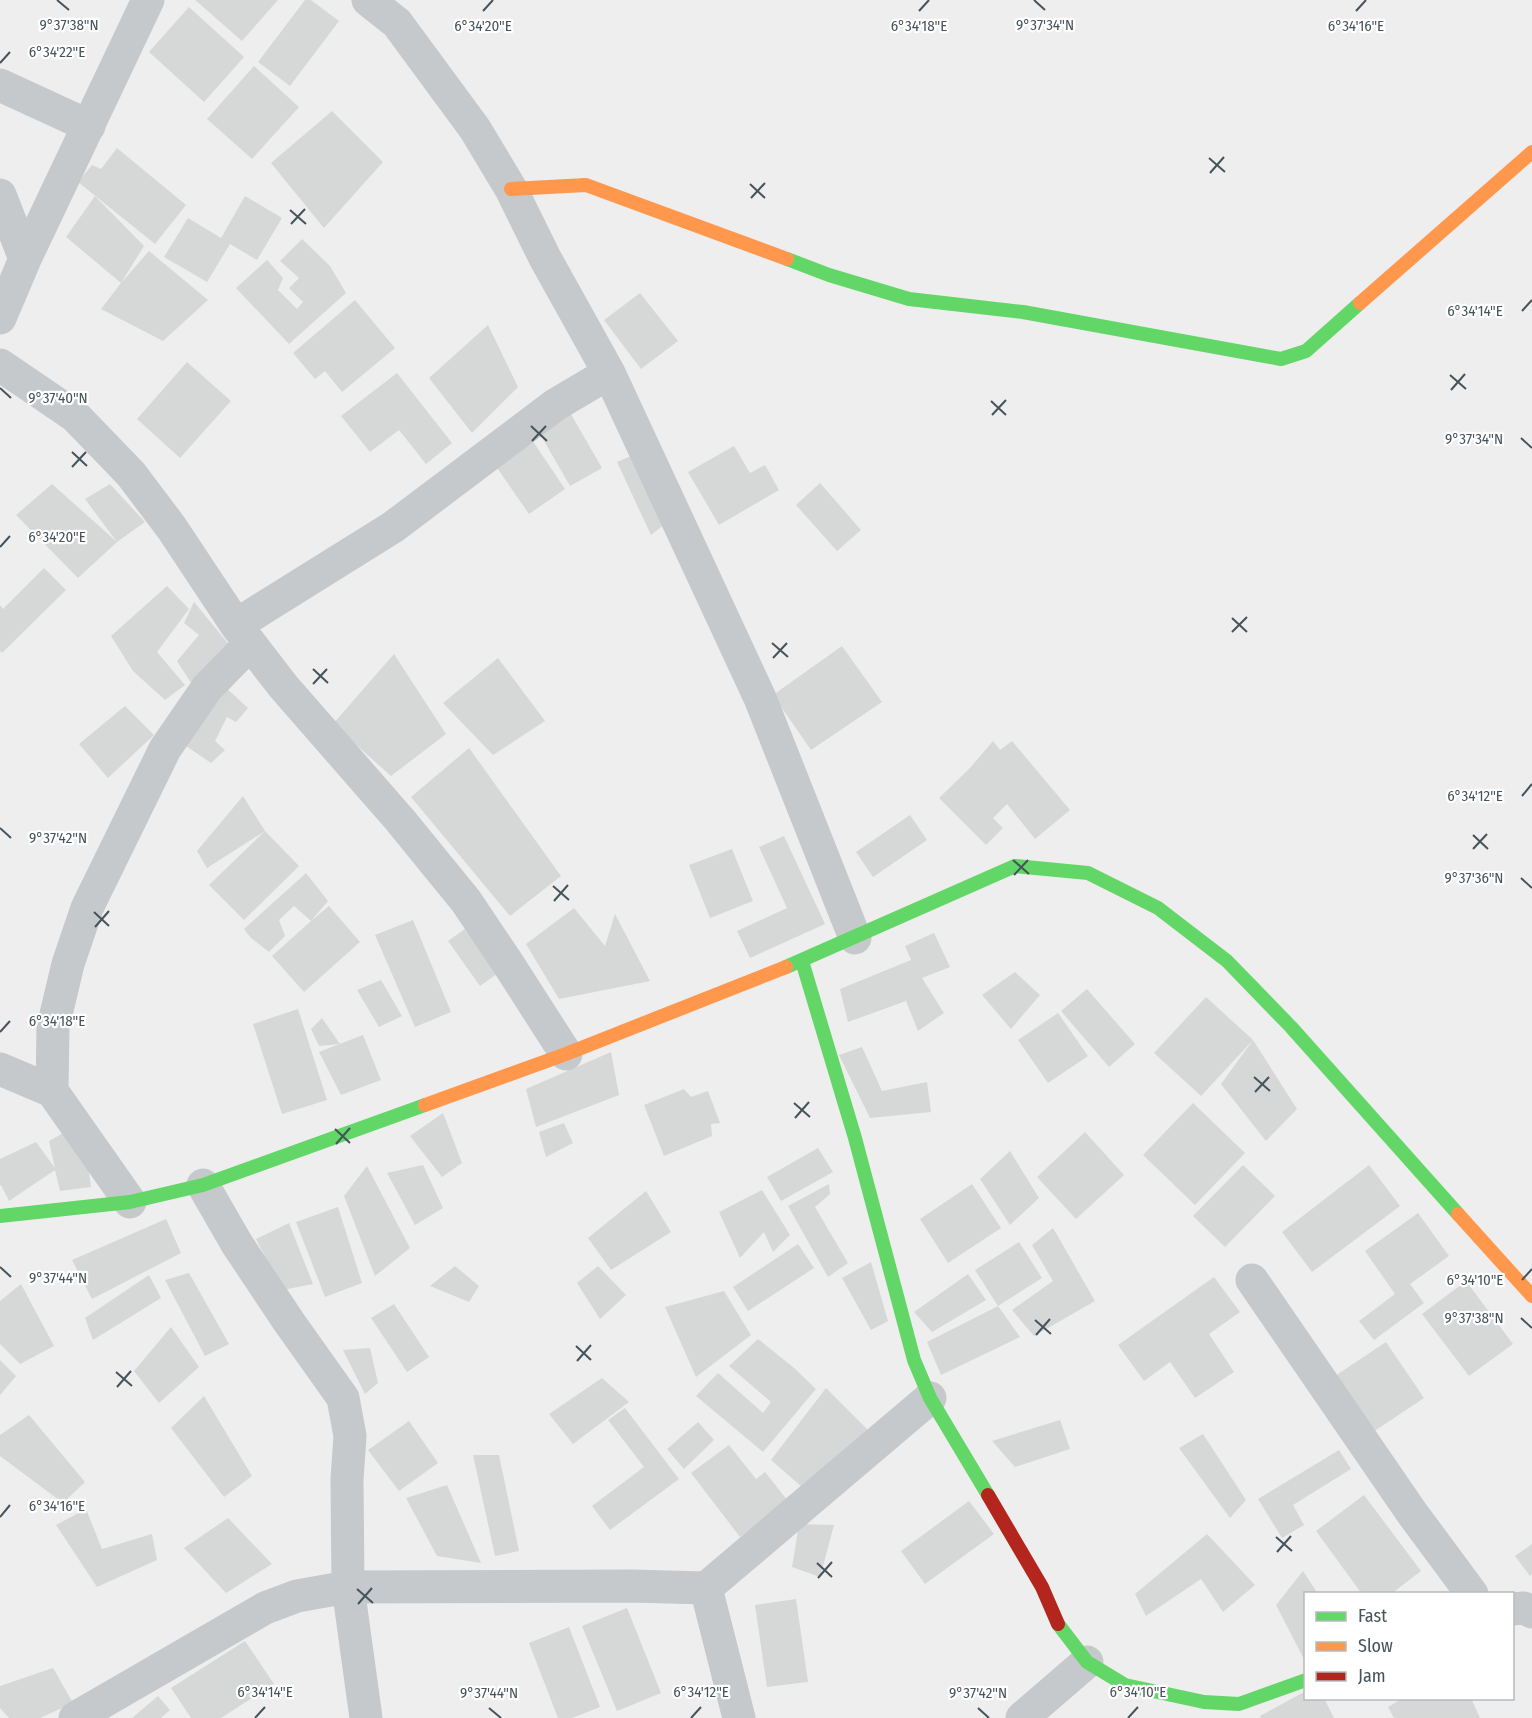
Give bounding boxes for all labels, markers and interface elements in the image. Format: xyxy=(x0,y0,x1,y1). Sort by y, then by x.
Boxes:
text: 9°37'38"N xyxy=(39,16,99,34)
text: 9°37'34"N xyxy=(1016,16,1074,34)
text: 6°34'20"E xyxy=(454,17,512,35)
text: 6°34'18"E xyxy=(891,17,947,35)
text: 6°34'16"E xyxy=(1328,17,1384,35)
text: 6°34'22"E xyxy=(29,43,85,61)
text: 6°34'14"E xyxy=(1447,302,1503,320)
text: 9°37'40"N xyxy=(28,389,88,407)
text: 9°37'34"N xyxy=(1445,430,1503,448)
text: 6°34'20"E xyxy=(28,528,86,546)
text: 6°34'12"E xyxy=(1447,787,1503,805)
text: 9°37'42"N xyxy=(29,829,87,847)
text: 9°37'36"N xyxy=(1445,869,1503,887)
text: 6°34'18"E xyxy=(29,1012,85,1030)
text: 9°37'44"N xyxy=(29,1269,87,1287)
text: 6°34'10"E xyxy=(1447,1271,1503,1289)
text: 9°37'38"N xyxy=(1444,1309,1504,1327)
text: 6°34'16"E xyxy=(29,1497,85,1515)
legend xyxy=(1304,1592,1514,1700)
text: Fast xyxy=(1358,1605,1387,1627)
text: Slow xyxy=(1358,1635,1393,1657)
text: Jam xyxy=(1358,1665,1386,1687)
text: 6°34'14"E xyxy=(237,1683,293,1701)
text: 6°34'12"E xyxy=(673,1683,729,1701)
text: 6°34'10"E xyxy=(1110,1683,1166,1701)
text: 9°37'44"N xyxy=(460,1684,518,1702)
text: 9°37'42"N xyxy=(949,1684,1007,1702)

